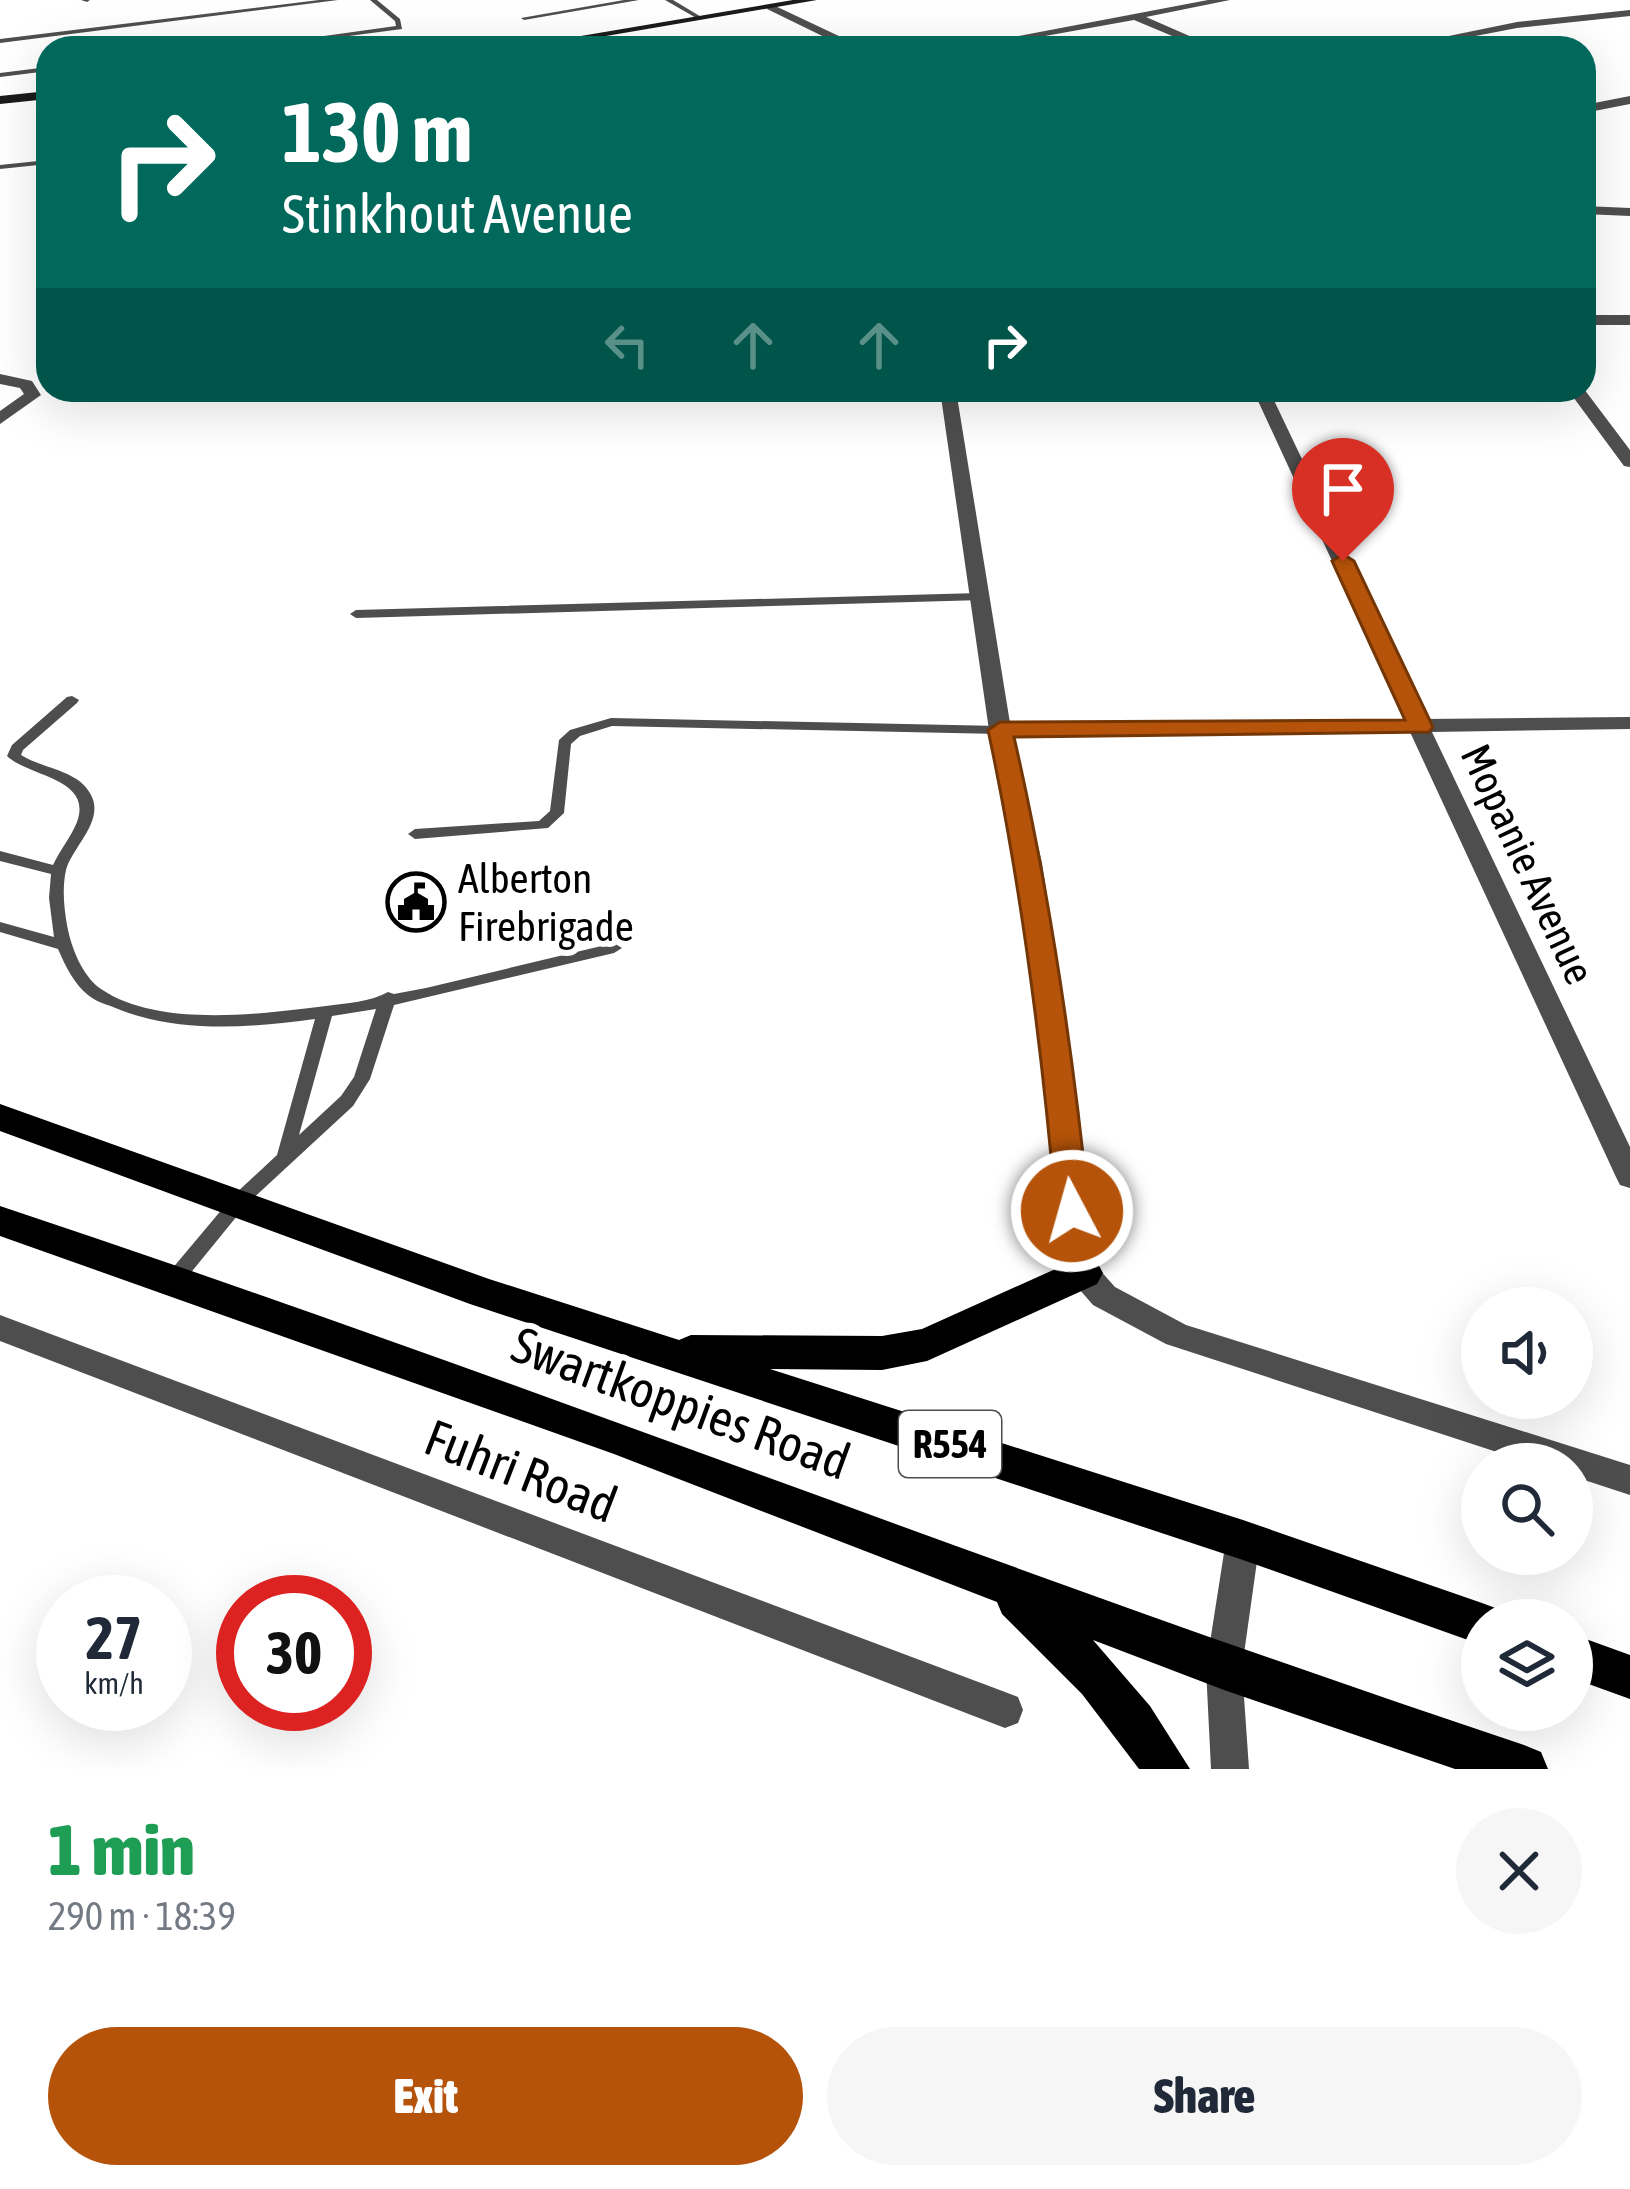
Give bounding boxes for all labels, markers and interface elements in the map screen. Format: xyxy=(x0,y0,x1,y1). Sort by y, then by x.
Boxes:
icon: right xyxy=(84,84,240,240)
text: 130 m xyxy=(282,84,472,180)
text: Stinkhout Avenue xyxy=(282,183,633,244)
icon: left xyxy=(594,312,660,378)
icon: ahead xyxy=(720,312,786,378)
icon: ahead xyxy=(846,312,912,378)
icon: right xyxy=(972,312,1038,378)
pin xyxy=(1292,438,1394,561)
icon: arrive xyxy=(1310,456,1376,522)
street label: Mopanie Avenue xyxy=(1452,737,1604,991)
place label: Alberton Firebrigade xyxy=(458,854,634,950)
public building icon: Alberton Firebrigade xyxy=(385,871,447,933)
position arrow xyxy=(1009,1148,1135,1274)
map controls xyxy=(1461,1287,1593,1731)
button: sound xyxy=(1461,1287,1593,1419)
street label: Swartkoppies Road xyxy=(504,1314,858,1491)
street label: Fuhri Road xyxy=(417,1407,625,1534)
road number: R554 xyxy=(899,1411,1001,1477)
button: search xyxy=(1461,1443,1593,1575)
speed limit sign: 30 xyxy=(216,1575,372,1731)
button: layers xyxy=(1461,1599,1593,1731)
text: 27 xyxy=(86,1603,142,1672)
text: km/h xyxy=(84,1666,144,1700)
text: 1 min xyxy=(48,1808,195,1890)
button: close xyxy=(1456,1808,1582,1934)
text: 290 m · 18:39 xyxy=(48,1894,236,1938)
button: Exit xyxy=(48,2027,803,2165)
button: Share xyxy=(827,2027,1582,2165)

